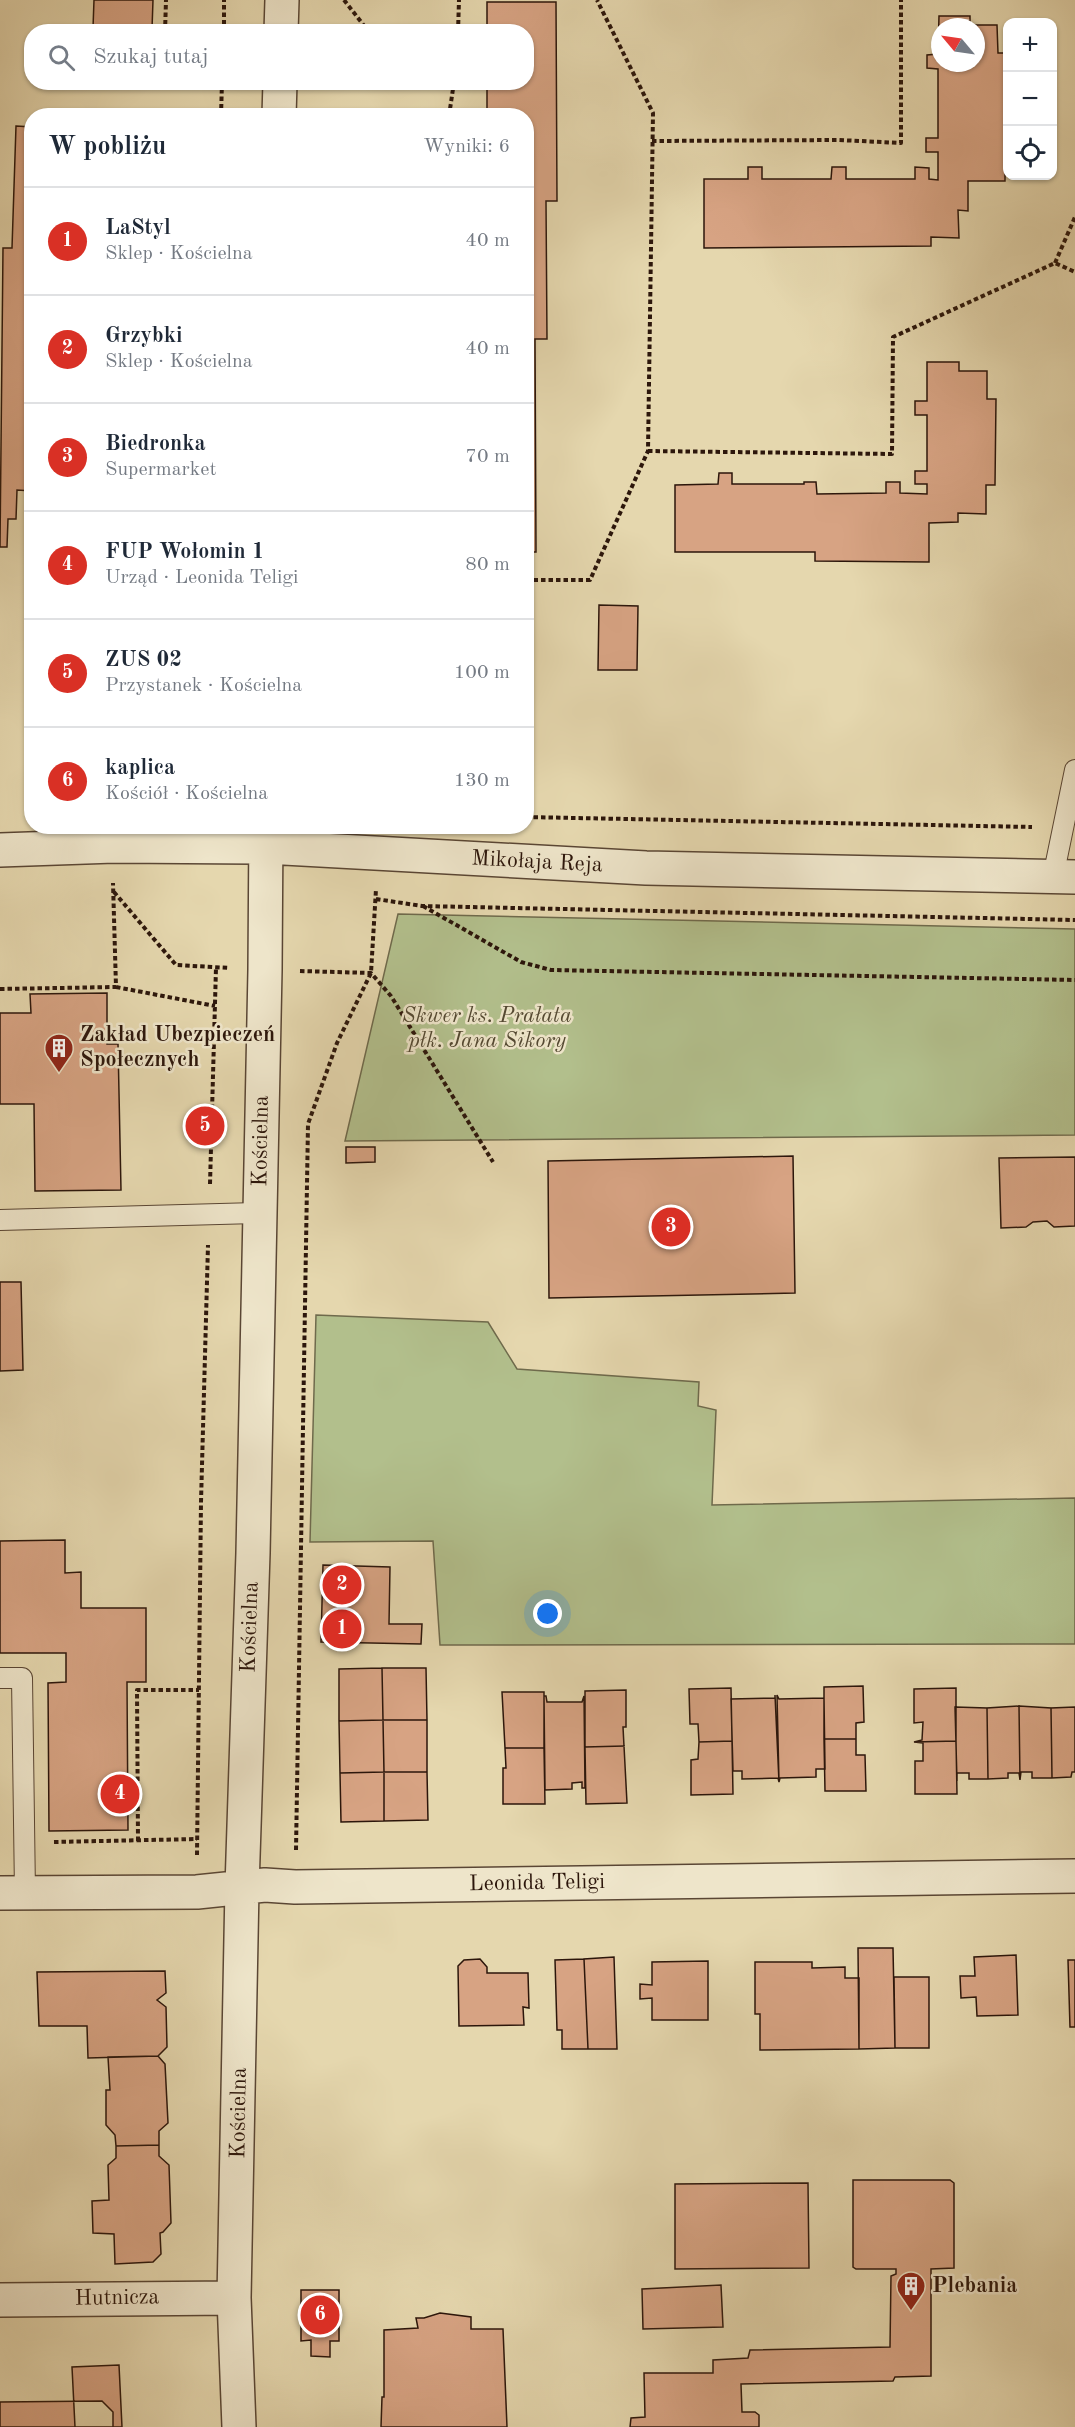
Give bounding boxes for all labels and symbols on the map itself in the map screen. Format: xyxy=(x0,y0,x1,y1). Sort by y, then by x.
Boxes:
north arrow xyxy=(931,18,985,72)
street label: Mikołaja Reja xyxy=(471,848,603,876)
park label: Skwer ks. Prałata płk. Jana Sikory xyxy=(402,1005,572,1052)
place label: Zakład Ubezpieczeń Społecznych xyxy=(80,1024,275,1071)
building icon: Zakład Ubezpieczeń Społecznych xyxy=(43,1032,75,1074)
street label: Kościelna xyxy=(249,1095,273,1187)
pin: 5 xyxy=(186,1104,224,1148)
pin: 3 xyxy=(652,1204,690,1250)
pin: 2 xyxy=(322,1562,362,1608)
street label: Kościelna xyxy=(237,1581,263,1673)
your location xyxy=(533,1599,562,1628)
pin: 1 xyxy=(322,1606,362,1652)
pin: 4 xyxy=(100,1772,140,1816)
street label: Leonida Teligi xyxy=(469,1871,605,1895)
street label: Kościelna xyxy=(227,2067,251,2159)
building icon: Plebania xyxy=(895,2270,927,2312)
place label: Plebania xyxy=(932,2275,1017,2297)
street label: Hutnicza xyxy=(74,2286,160,2310)
pin: 6 xyxy=(300,2292,340,2338)

